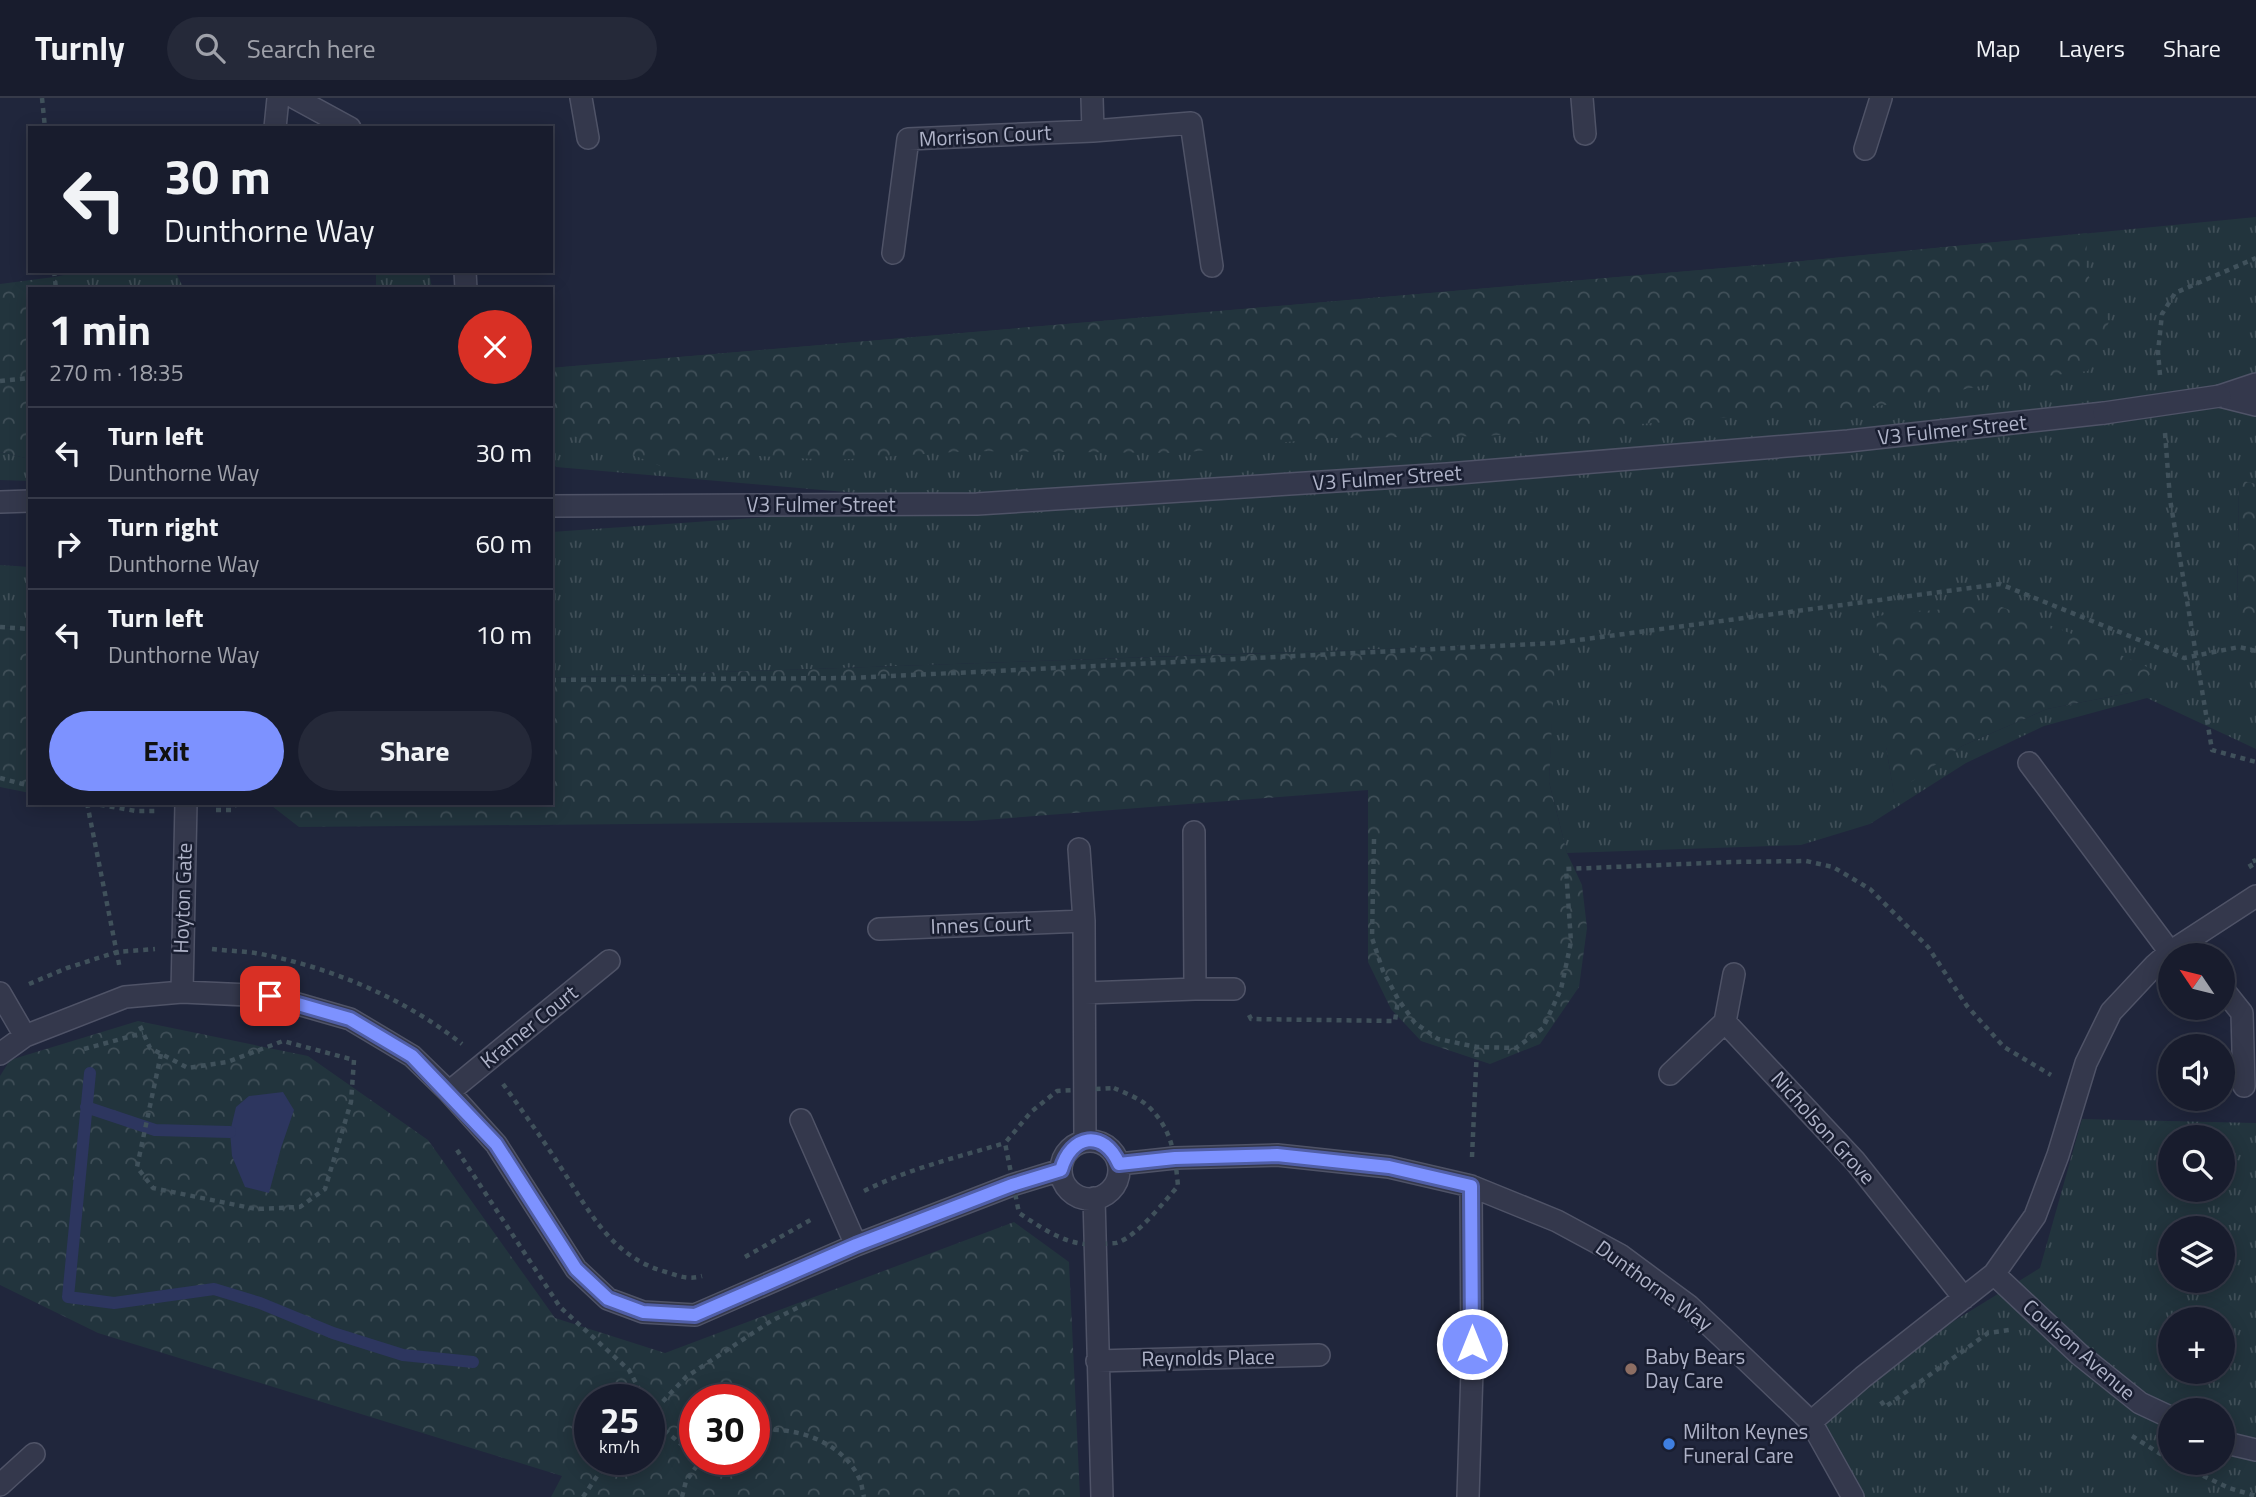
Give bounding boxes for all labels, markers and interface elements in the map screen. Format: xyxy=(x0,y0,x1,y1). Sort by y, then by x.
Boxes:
search box xyxy=(167,17,657,80)
text: Turnly xyxy=(35,23,125,73)
icon: search xyxy=(191,29,229,67)
text: Search here xyxy=(247,29,376,68)
text: Map xyxy=(1976,30,2021,66)
text: Layers xyxy=(2059,30,2125,66)
text: Share xyxy=(2163,30,2221,66)
street label: Morrison Court xyxy=(918,116,1053,154)
text: 30 m xyxy=(164,138,271,213)
icon: left xyxy=(49,154,140,245)
text: Dunthorne Way xyxy=(164,206,375,254)
text: 1 min xyxy=(49,297,151,361)
button: close xyxy=(458,310,532,384)
text: 270 m · 18:35 xyxy=(49,355,184,390)
street label: V3 Fulmer Street xyxy=(1876,405,2029,453)
text: Turn left xyxy=(108,416,203,455)
text: 30 m xyxy=(475,433,532,472)
icon: left xyxy=(49,434,87,472)
text: Dunthorne Way xyxy=(108,455,259,490)
street label: V3 Fulmer Street xyxy=(1311,456,1463,498)
street label: V3 Fulmer Street xyxy=(746,488,896,520)
text: Turn right xyxy=(108,507,219,546)
text: 60 m xyxy=(475,524,532,563)
icon: right xyxy=(49,525,87,563)
text: Dunthorne Way xyxy=(108,546,259,581)
text: Turn left xyxy=(108,598,203,637)
text: 10 m xyxy=(475,615,532,654)
icon: left xyxy=(49,616,87,654)
text: Dunthorne Way xyxy=(108,637,259,672)
button: Exit xyxy=(49,711,284,791)
button: Share xyxy=(298,711,532,791)
street label: Hoyton Gate xyxy=(164,842,200,954)
street label: Innes Court xyxy=(930,906,1033,942)
north arrow xyxy=(2158,943,2235,1020)
map controls xyxy=(2158,943,2235,1475)
pin xyxy=(240,966,300,1026)
street label: Kramer Court xyxy=(473,976,585,1076)
icon: arrive xyxy=(251,977,289,1015)
button: sound xyxy=(2158,1034,2235,1111)
street label: Nicholson Grove xyxy=(1764,1063,1884,1191)
button: search xyxy=(2158,1125,2235,1202)
button: layers xyxy=(2158,1216,2235,1293)
street label: Dunthorne Way xyxy=(1589,1232,1720,1339)
street label: Coulson Avenue xyxy=(2016,1291,2143,1407)
position arrow xyxy=(1435,1307,1509,1381)
button: + xyxy=(2158,1307,2235,1384)
street label: Reynolds Place xyxy=(1141,1340,1275,1374)
place label: Baby Bears Day Care xyxy=(1645,1340,1745,1396)
marker: Baby Bears Day Care xyxy=(1623,1361,1639,1377)
speed limit sign: 30 xyxy=(679,1384,770,1475)
text: 25 xyxy=(600,1393,639,1447)
button: − xyxy=(2158,1398,2235,1475)
place label: Milton Keynes Funeral Care xyxy=(1683,1415,1808,1471)
text: km/h xyxy=(599,1433,640,1460)
marker: Milton Keynes Funeral Care xyxy=(1661,1436,1677,1452)

